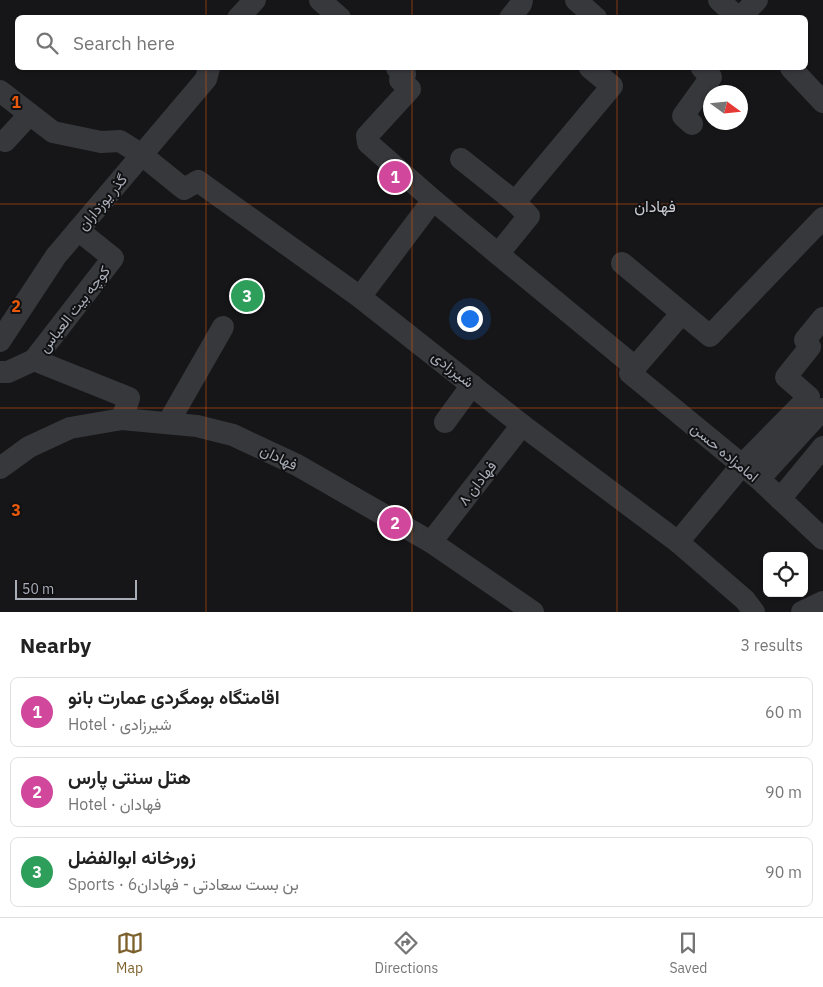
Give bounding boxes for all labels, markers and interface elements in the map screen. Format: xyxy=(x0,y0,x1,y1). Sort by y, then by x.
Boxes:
search box xyxy=(15,15,808,70)
icon: search xyxy=(33,29,61,57)
text: Search here xyxy=(73,31,175,55)
north arrow xyxy=(703,85,748,130)
text: 1 xyxy=(11,92,21,112)
pin: 1 xyxy=(379,158,411,196)
street label: گذر يوزداران xyxy=(73,170,131,234)
district label: فهادان xyxy=(634,196,676,217)
street label: کوچه بيت العباس xyxy=(34,261,115,357)
pin: 3 xyxy=(231,277,263,315)
text: 2 xyxy=(11,296,21,316)
your location xyxy=(457,306,483,332)
street label: شیرزادی xyxy=(427,347,478,392)
street label: امامزاده حسن xyxy=(687,418,763,487)
street label: فهادان xyxy=(257,440,301,474)
street label: فهادان ۸ xyxy=(454,457,500,509)
text: 3 xyxy=(11,500,21,520)
pin: 2 xyxy=(379,504,411,542)
map controls xyxy=(763,552,808,597)
button: locate xyxy=(763,552,808,597)
scale bar xyxy=(15,577,138,600)
text: 50 m xyxy=(22,580,54,598)
text: Nearby xyxy=(20,631,91,659)
text: 3 results xyxy=(740,635,803,655)
text: اقامتگاه بومگردی عمارت بانو xyxy=(68,685,280,709)
text: 1 xyxy=(32,702,42,722)
text: 60 m xyxy=(765,702,802,722)
text: Hotel · شیرزادی xyxy=(68,714,172,734)
text: هتل سنتی پارس xyxy=(68,765,191,789)
text: 2 xyxy=(32,782,42,802)
text: 90 m xyxy=(765,782,802,802)
text: Hotel · فهادان xyxy=(68,794,161,814)
text: زورخانه ابوالفضل xyxy=(68,845,196,869)
text: 3 xyxy=(32,862,42,882)
text: 90 m xyxy=(765,862,802,882)
text: Sports · بن بست سعادتی - فهادان6 xyxy=(68,874,299,894)
tab: Map xyxy=(116,929,144,977)
tab: Directions xyxy=(375,929,438,977)
tab: Saved xyxy=(669,929,707,977)

